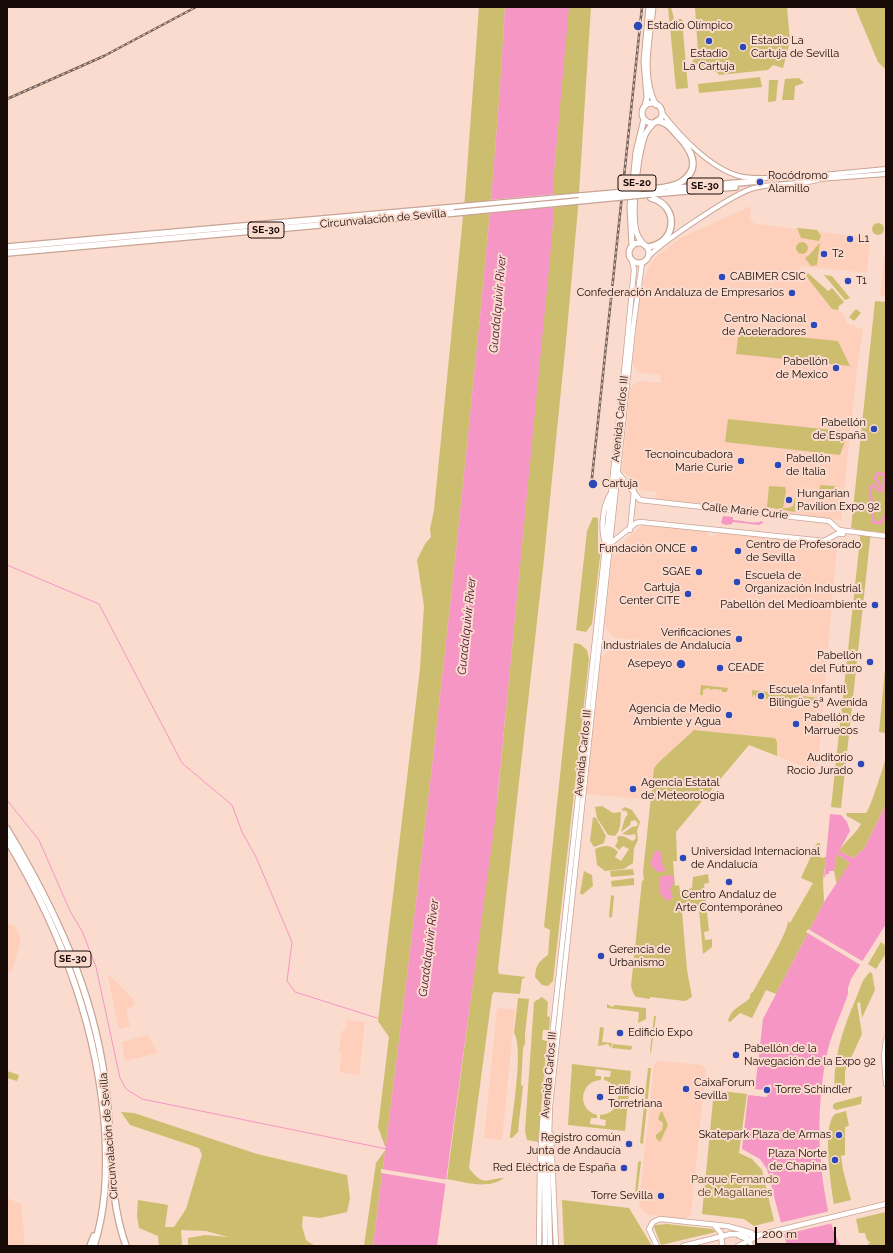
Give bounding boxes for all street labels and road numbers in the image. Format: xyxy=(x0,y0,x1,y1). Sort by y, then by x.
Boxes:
road number: SE-20 xyxy=(618,175,656,191)
road number: SE-30 xyxy=(687,178,723,194)
street label: Circunvalación de Sevilla xyxy=(319,207,447,231)
road number: SE-30 xyxy=(248,222,284,238)
street label: Avenida Carlos III xyxy=(609,375,631,463)
street label: Calle Marie Curie xyxy=(701,500,789,522)
street label: Avenida Carlos III xyxy=(572,709,594,797)
road number: SE-30 xyxy=(55,951,91,967)
street label: Avenida Carlos III xyxy=(539,1031,559,1119)
street label: Circunvalación de Sevilla xyxy=(97,1072,121,1200)

